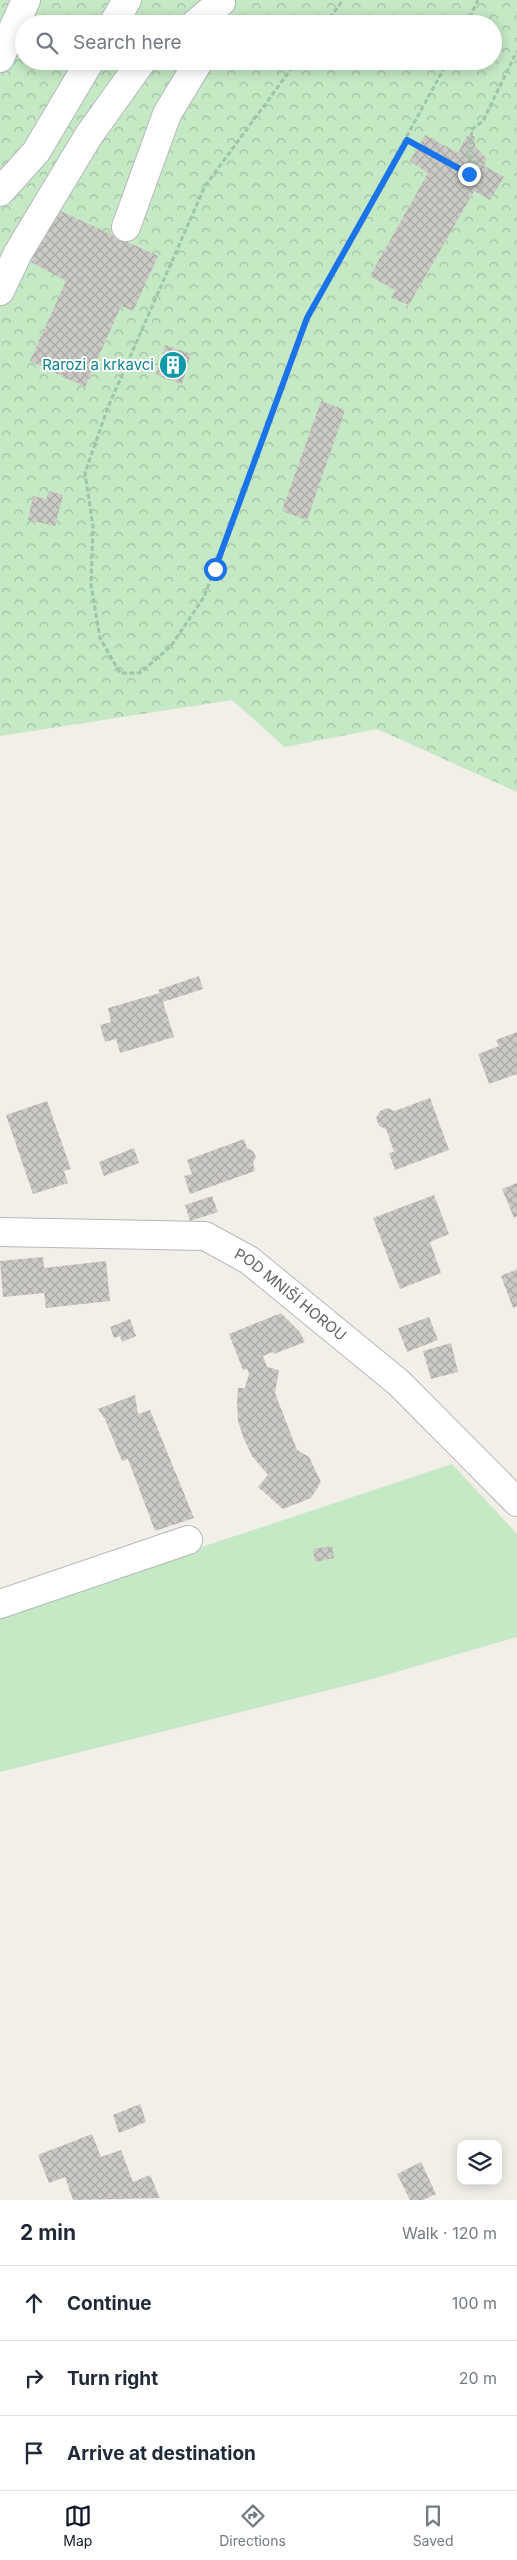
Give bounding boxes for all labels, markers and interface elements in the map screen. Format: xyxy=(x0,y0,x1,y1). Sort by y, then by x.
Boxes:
search box xyxy=(15,15,502,70)
icon: search xyxy=(33,29,61,57)
text: Search here xyxy=(73,31,182,54)
route end xyxy=(458,163,481,186)
building icon: Rarozi a krkavci xyxy=(158,350,188,380)
place label: Rarozi a krkavci xyxy=(42,355,154,374)
route start xyxy=(204,558,227,581)
street label: POD MNIŠÍ HOROU xyxy=(231,1244,350,1345)
map controls xyxy=(457,2140,502,2185)
button: layers xyxy=(457,2140,502,2185)
text: 2 min xyxy=(20,2220,76,2245)
text: Walk · 120 m xyxy=(402,2223,497,2243)
icon: ahead xyxy=(20,2289,48,2317)
text: Continue xyxy=(67,2292,152,2315)
text: 100 m xyxy=(452,2293,497,2313)
icon: right xyxy=(20,2364,48,2392)
text: Turn right xyxy=(67,2367,158,2390)
text: 20 m xyxy=(459,2368,497,2388)
icon: arrive xyxy=(20,2439,48,2467)
text: Arrive at destination xyxy=(67,2442,256,2465)
tab: Map xyxy=(63,2502,92,2549)
tab: Directions xyxy=(219,2502,286,2549)
tab: Saved xyxy=(413,2502,454,2549)

